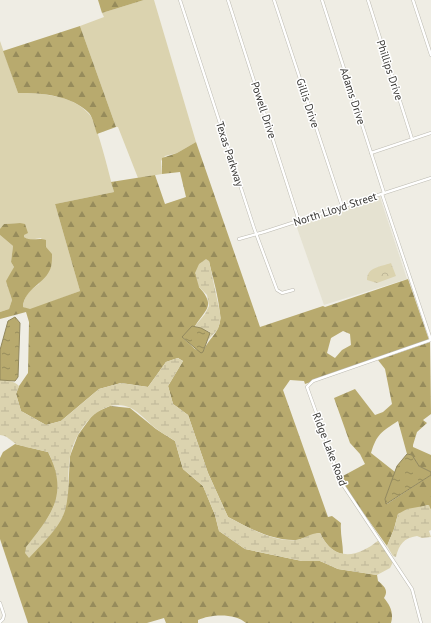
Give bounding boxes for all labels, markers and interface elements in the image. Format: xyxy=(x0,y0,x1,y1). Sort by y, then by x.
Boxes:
street label: Phillips Drive xyxy=(374,38,406,102)
street label: Adams Drive xyxy=(337,66,369,127)
street label: Gillis Drive xyxy=(293,76,323,130)
street label: Powell Drive xyxy=(248,80,280,141)
street label: Texas Parkway xyxy=(213,120,247,189)
street label: North Lloyd Street xyxy=(292,189,379,229)
street label: Ridge Lake Road xyxy=(310,410,350,488)

